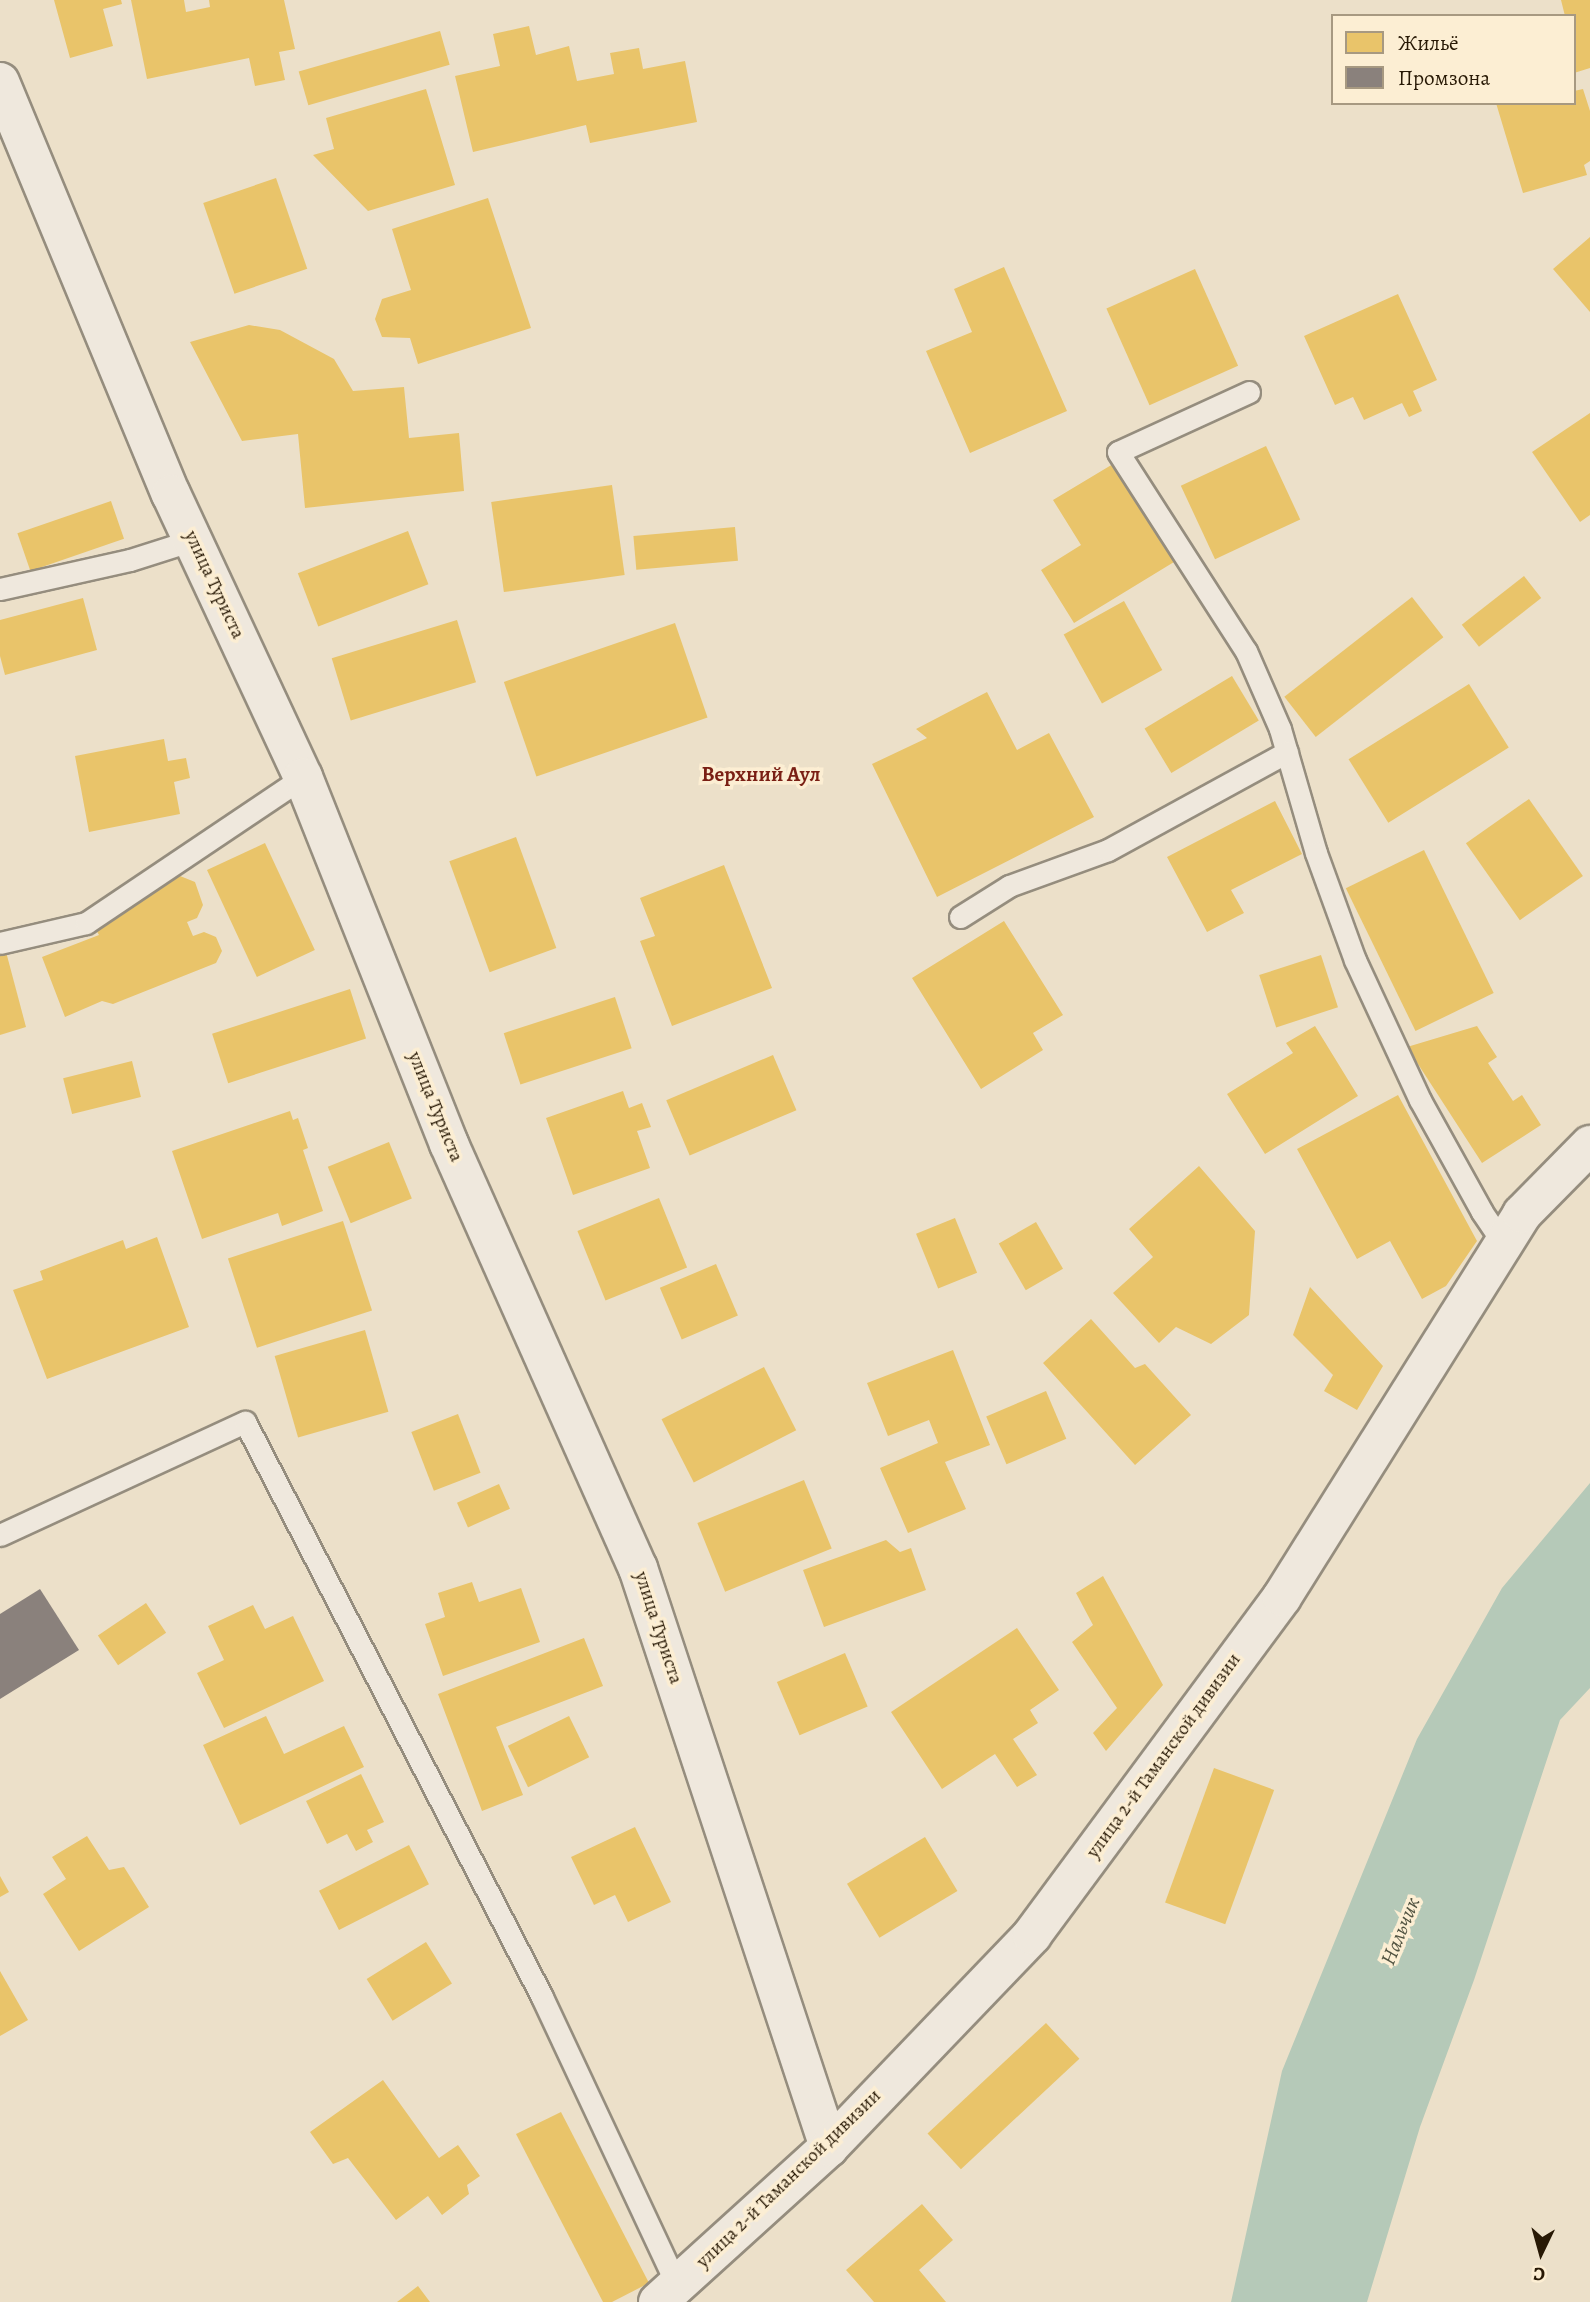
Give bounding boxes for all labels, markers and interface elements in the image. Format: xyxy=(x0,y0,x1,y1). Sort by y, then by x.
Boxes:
legend xyxy=(1331,14,1576,105)
text: Жильё xyxy=(1398,29,1459,57)
text: Промзона xyxy=(1398,64,1490,92)
street label: улица Туриста xyxy=(179,527,249,643)
district label: Верхний Аул xyxy=(701,761,821,787)
street label: улица Туриста xyxy=(403,1049,467,1165)
street label: улица Туриста xyxy=(629,1569,687,1687)
street label: улица 2-й Таманской дивизии xyxy=(1082,1649,1246,1863)
water label: Нальчик xyxy=(1375,1893,1425,1969)
street label: улица 2-й Таманской дивизии xyxy=(692,2085,886,2273)
north arrow xyxy=(1506,2218,1576,2288)
text: С xyxy=(1532,2260,1546,2287)

